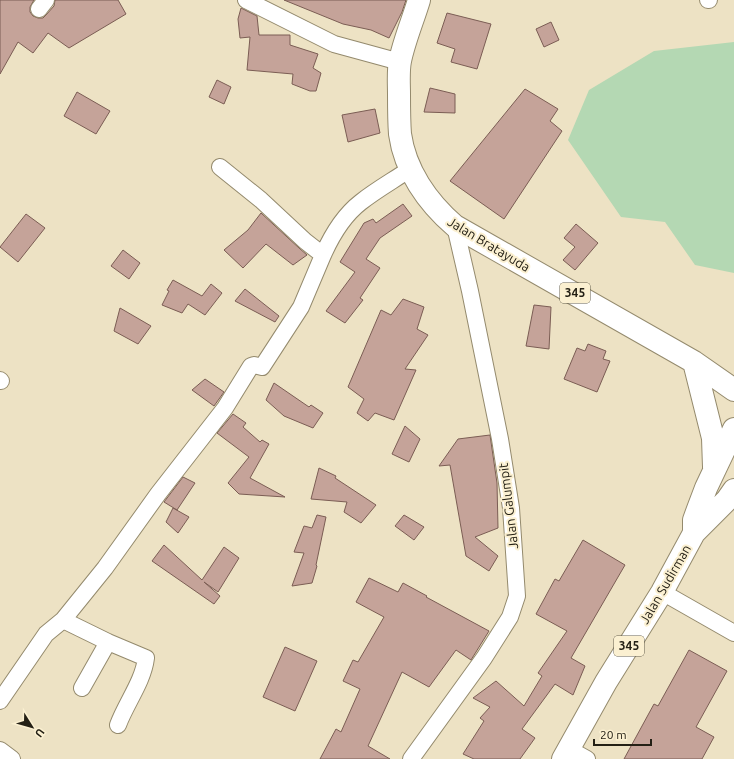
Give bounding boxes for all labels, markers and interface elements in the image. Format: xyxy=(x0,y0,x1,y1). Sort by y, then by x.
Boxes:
street label: Jalan Bratayuda xyxy=(445,214,533,274)
road number: 345 xyxy=(560,283,590,303)
street label: Jalan Galumpit xyxy=(496,462,520,550)
street label: Jalan Sudirman xyxy=(637,542,693,626)
road number: 345 xyxy=(614,636,644,656)
north arrow xyxy=(12,707,52,747)
scale bar xyxy=(594,721,651,747)
text: U xyxy=(33,726,47,740)
text: 20 m xyxy=(600,728,627,741)

